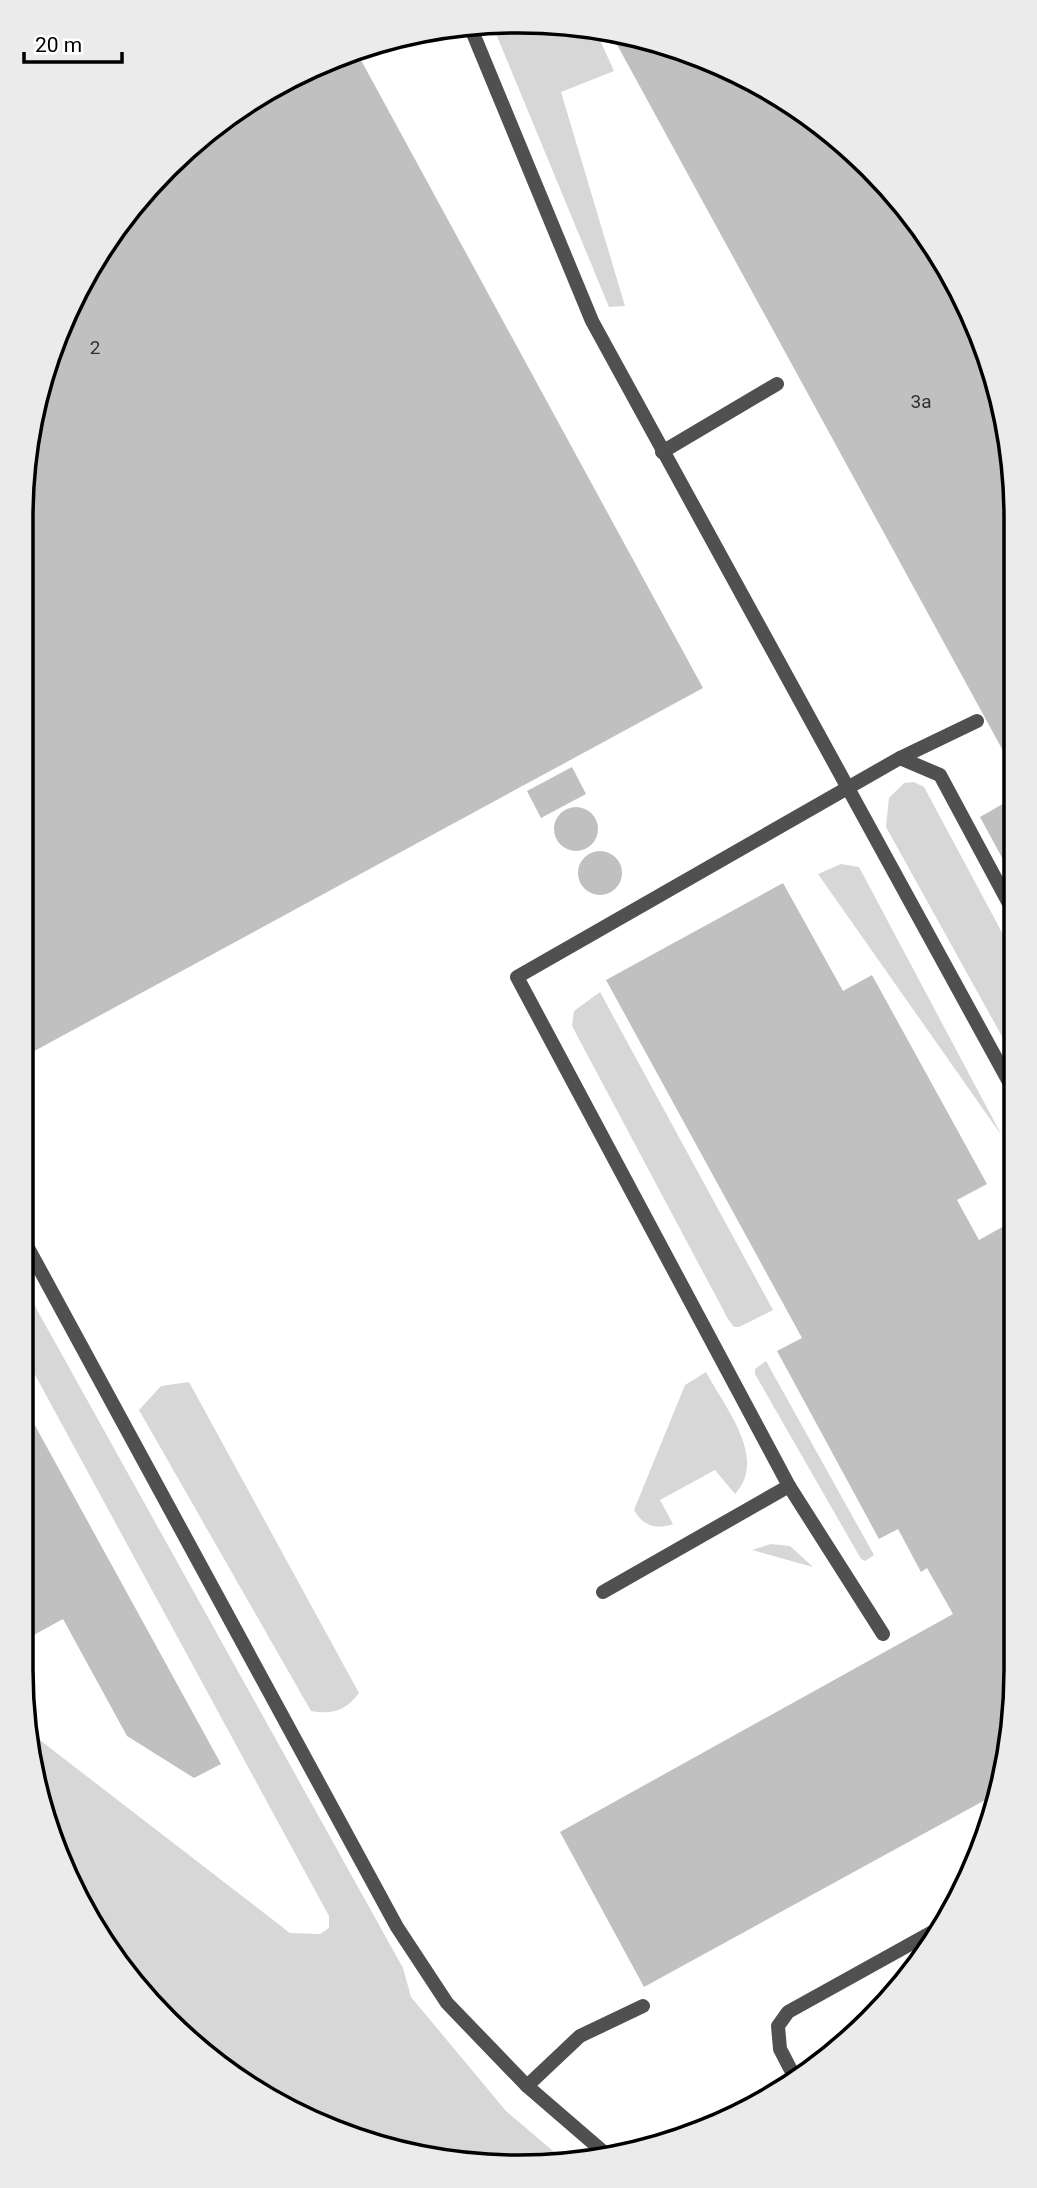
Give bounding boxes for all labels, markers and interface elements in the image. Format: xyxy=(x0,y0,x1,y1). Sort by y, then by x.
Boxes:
scale bar xyxy=(24,21,122,65)
text: 20 m xyxy=(35,33,82,57)
house number: 2 xyxy=(90,336,100,359)
house number: 3a xyxy=(910,390,932,413)

